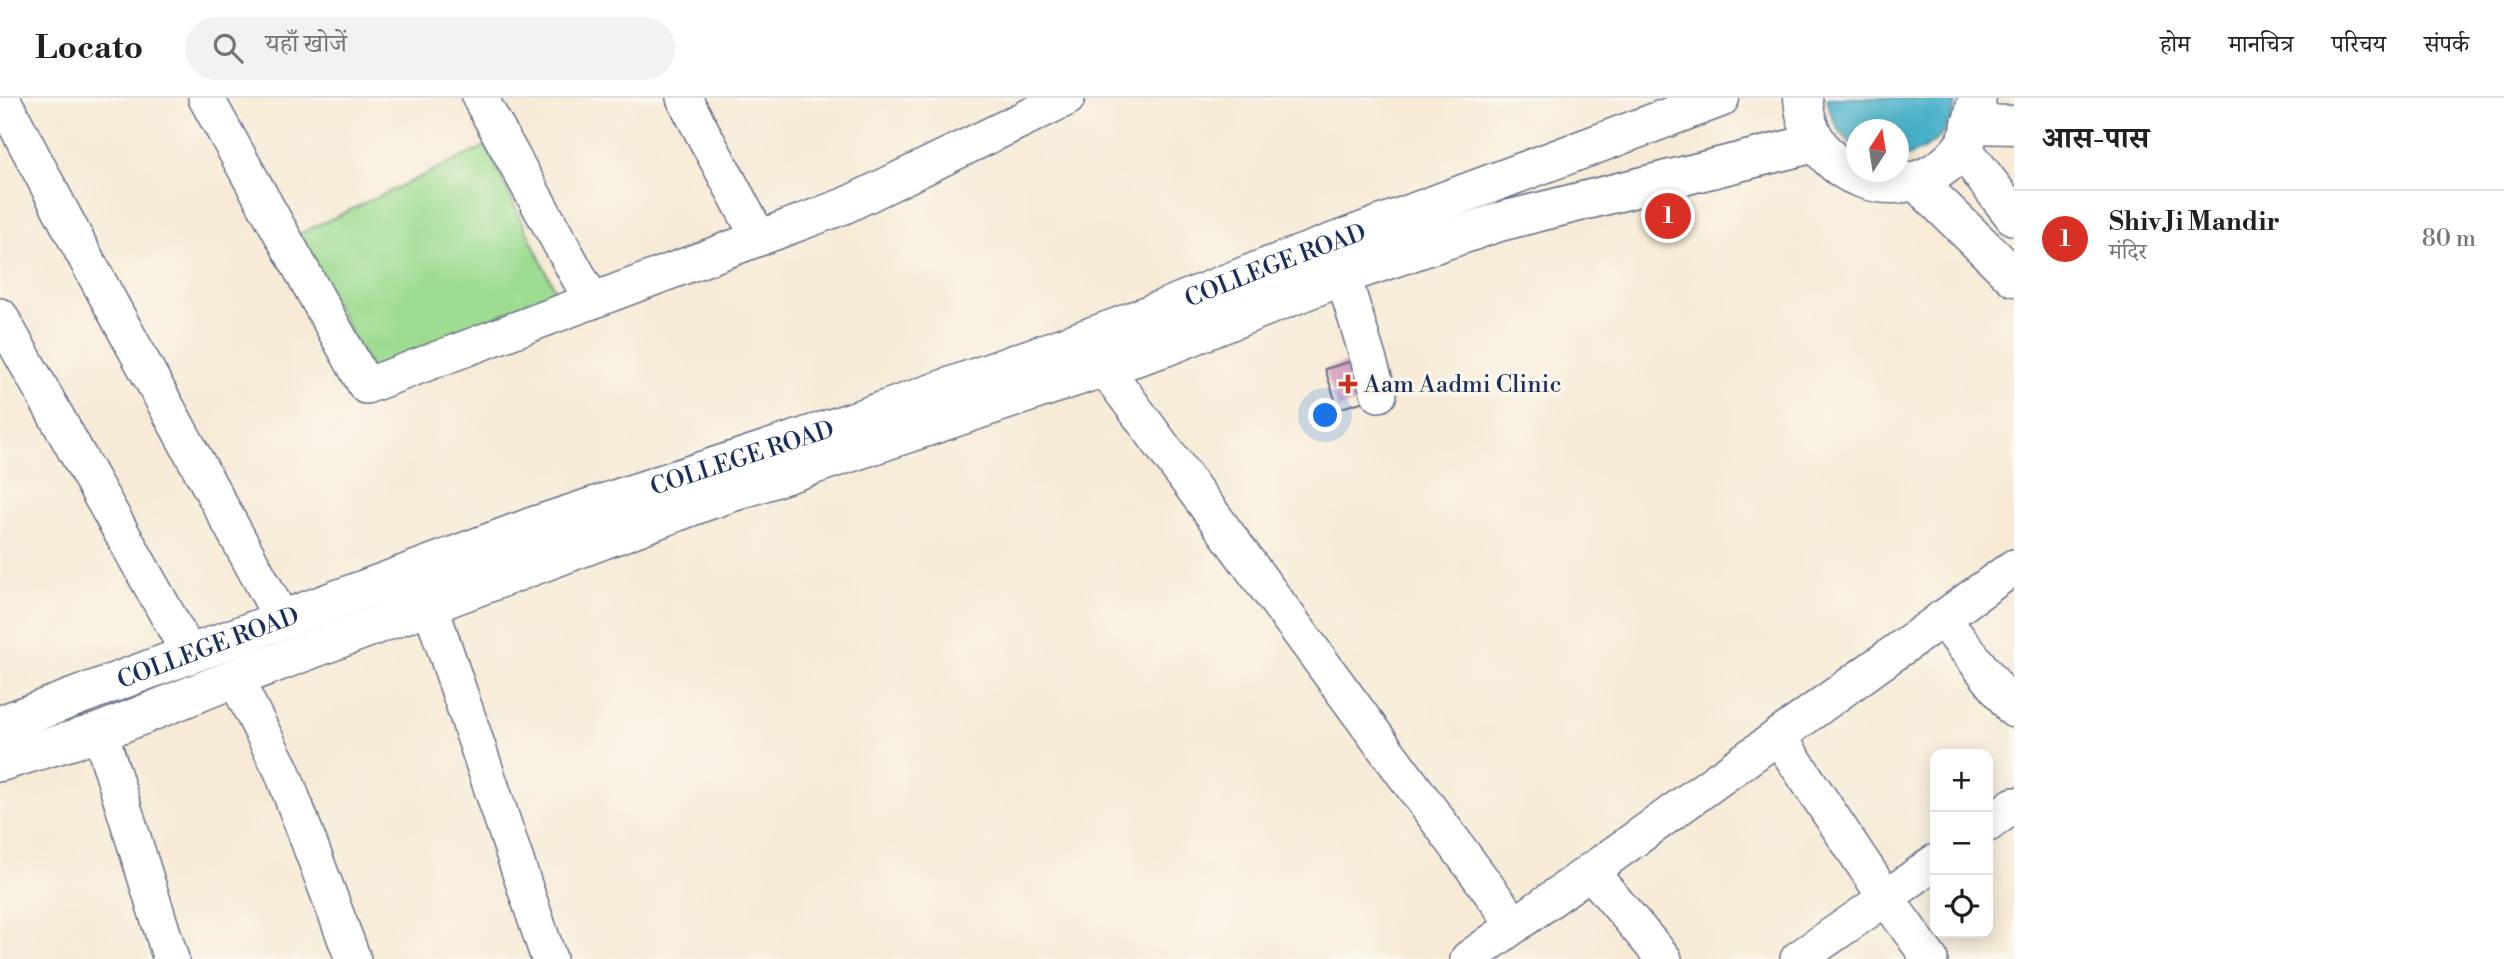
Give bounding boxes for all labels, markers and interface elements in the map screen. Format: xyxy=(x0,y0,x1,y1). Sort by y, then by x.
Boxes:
search box xyxy=(185,17,675,80)
text: Locato xyxy=(35,28,143,69)
text: यहाँ खोजें xyxy=(265,28,347,60)
icon: search xyxy=(209,29,247,67)
text: होम xyxy=(2160,30,2190,60)
text: मानचित्र xyxy=(2228,30,2294,60)
text: परिचय xyxy=(2332,30,2386,60)
text: संपर्क xyxy=(2424,30,2469,60)
north arrow xyxy=(1846,119,1909,182)
text: आस-पास xyxy=(2042,120,2149,158)
pin: 1 xyxy=(1645,190,1691,242)
text: Shiv Ji Mandir xyxy=(2109,206,2280,238)
street label: COLLEGE ROAD xyxy=(1181,218,1370,315)
text: 1 xyxy=(2059,225,2071,253)
text: 80 m xyxy=(2422,225,2476,253)
text: मंदिर xyxy=(2109,238,2147,266)
place label: Aam Aadmi Clinic xyxy=(1363,370,1562,400)
marker: Aam Aadmi Clinic xyxy=(1338,374,1358,394)
your location xyxy=(1308,398,1342,432)
street label: COLLEGE ROAD xyxy=(647,414,838,503)
street label: COLLEGE ROAD xyxy=(113,601,304,696)
map controls xyxy=(1930,749,1993,938)
button: + xyxy=(1930,749,1993,812)
button: − xyxy=(1930,812,1993,875)
button: locate xyxy=(1930,875,1993,938)

